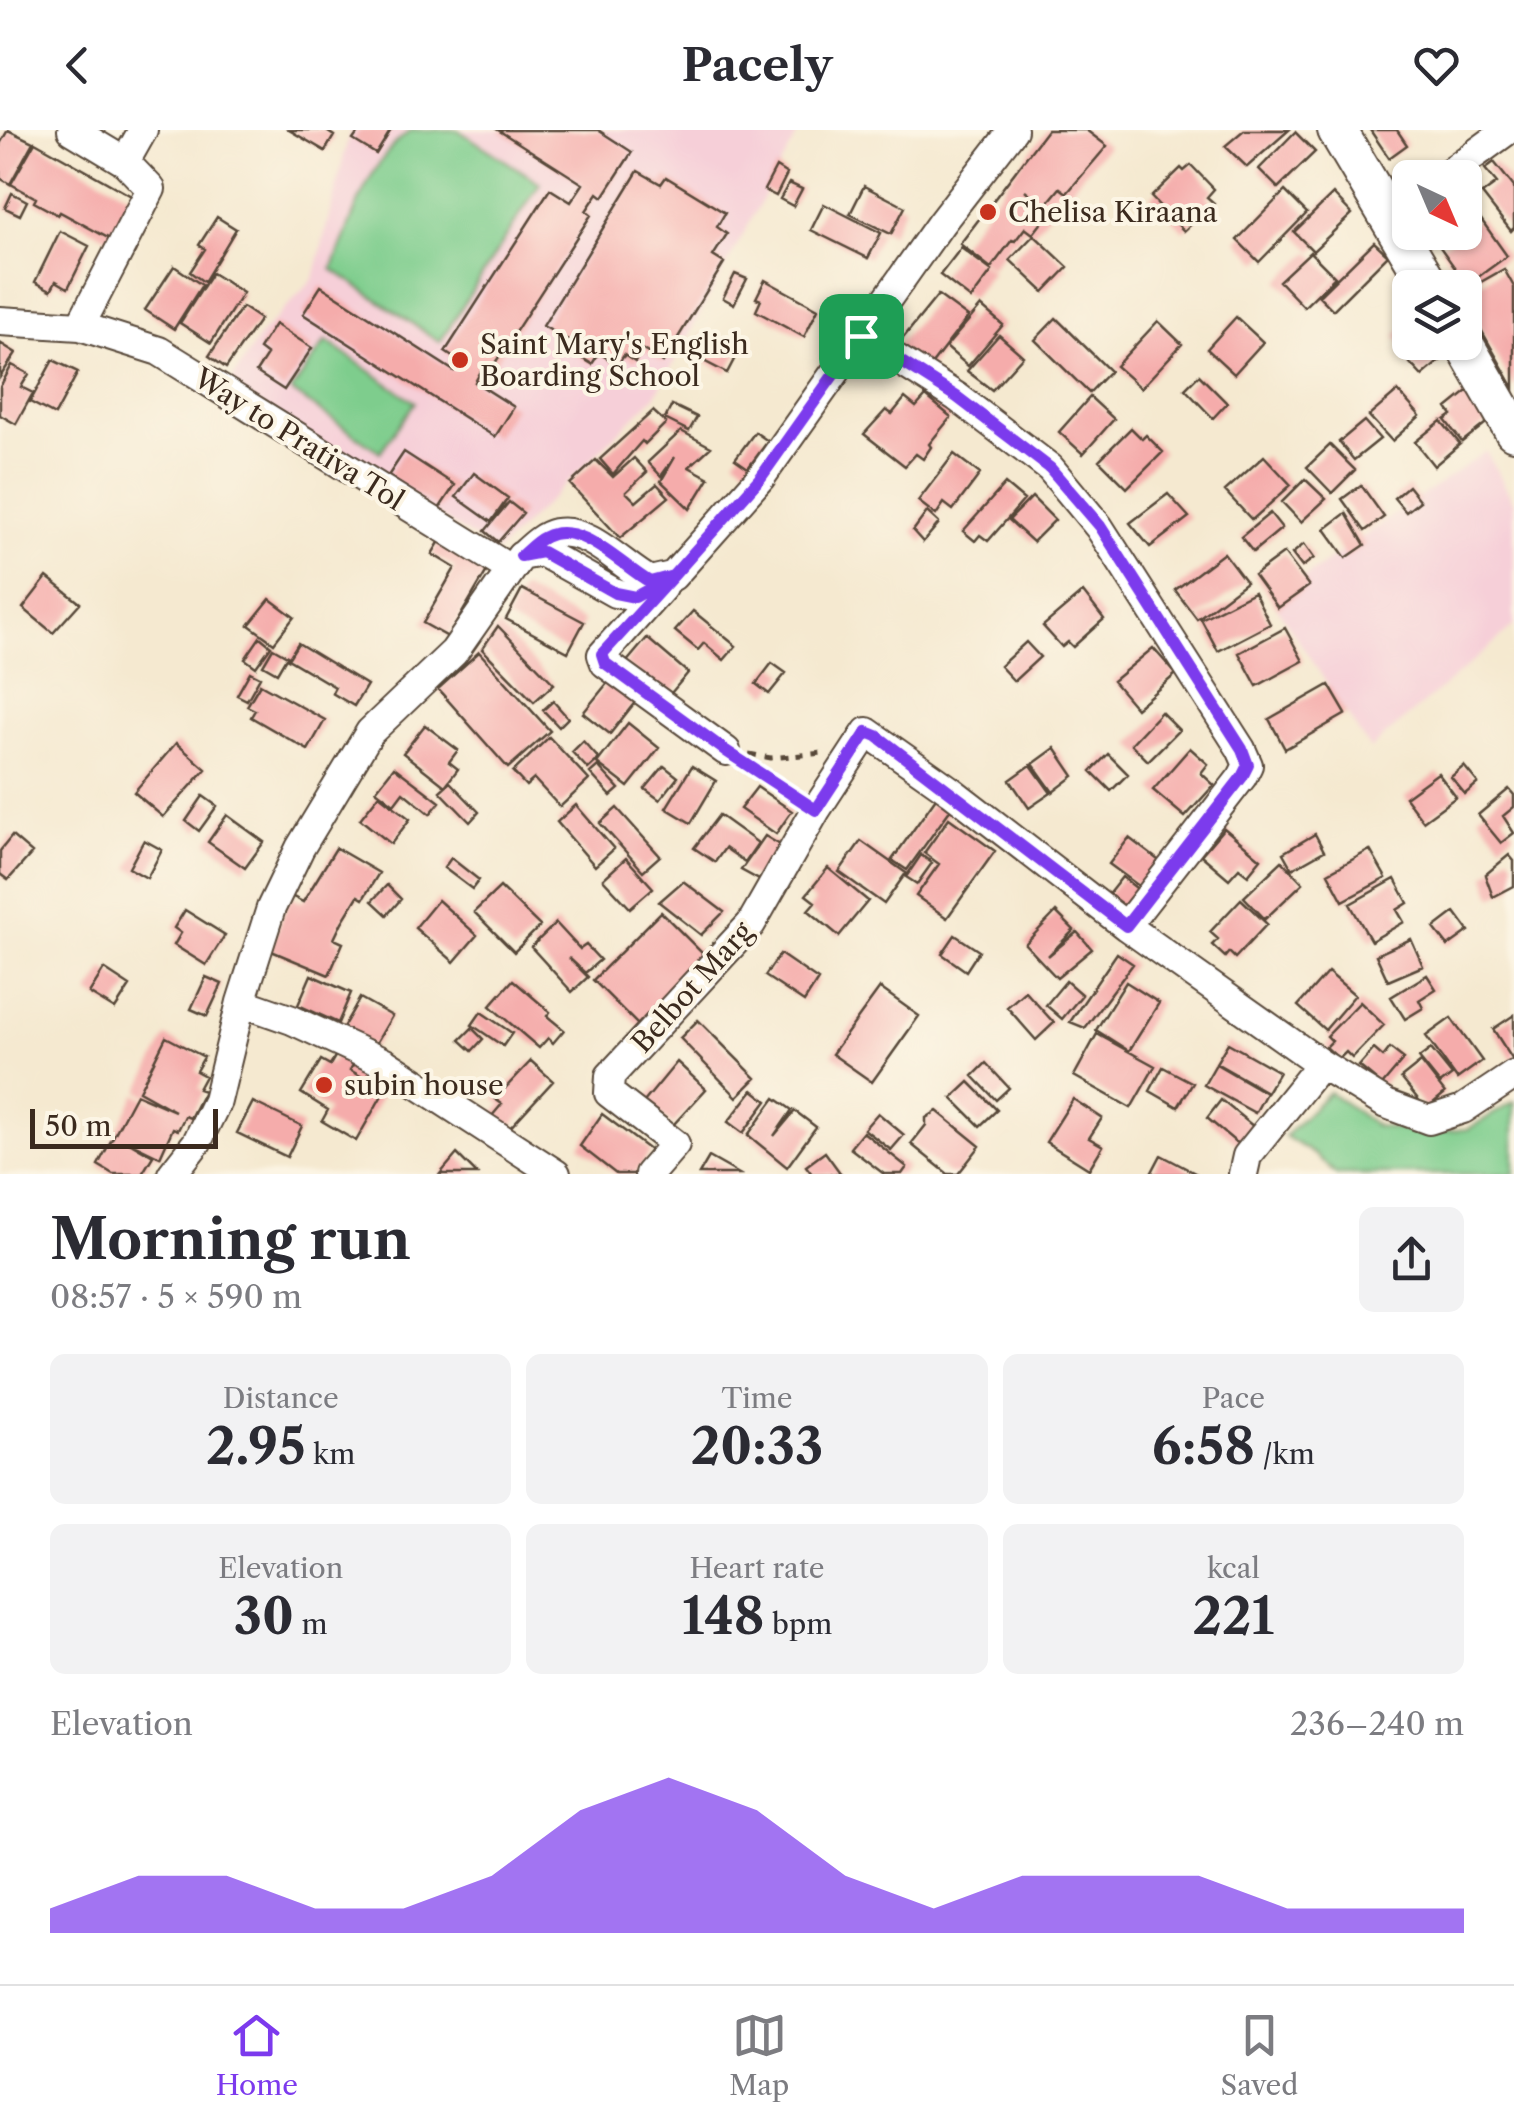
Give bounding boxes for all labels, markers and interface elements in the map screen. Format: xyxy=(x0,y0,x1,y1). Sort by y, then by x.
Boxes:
text: Pacely xyxy=(682,37,832,93)
icon: back xyxy=(50,38,105,93)
icon: heart xyxy=(1409,38,1464,93)
north arrow xyxy=(1392,160,1482,250)
map controls xyxy=(1392,160,1482,360)
place label: Chelisa Kiraana xyxy=(1008,195,1218,229)
marker: Chelisa Kiraana xyxy=(977,201,999,223)
button: layers xyxy=(1392,270,1482,360)
pin xyxy=(819,294,904,379)
icon: arrive xyxy=(834,309,889,364)
place label: Saint Mary's English Boarding School xyxy=(480,327,749,393)
marker: Saint Mary's English Boarding School xyxy=(449,349,471,371)
street label: Way to Prativa Tol xyxy=(187,360,410,517)
street label: Belbot Marg xyxy=(624,914,760,1059)
place label: subin house xyxy=(344,1068,504,1102)
marker: subin house xyxy=(313,1074,335,1096)
scale bar xyxy=(30,1104,218,1148)
text: 50 m xyxy=(45,1109,112,1143)
text: Morning run xyxy=(50,1206,411,1273)
button: share xyxy=(1359,1207,1464,1312)
text: 08:57 · 5 × 590 m xyxy=(50,1277,302,1316)
text: Distance xyxy=(223,1381,339,1415)
text: Time xyxy=(722,1381,792,1415)
text: Pace xyxy=(1202,1381,1265,1415)
text: 2.95 xyxy=(206,1415,306,1477)
text: 20:33 xyxy=(691,1415,823,1477)
text: 6:58 xyxy=(1152,1415,1255,1477)
text: km xyxy=(306,1437,355,1471)
text: /km xyxy=(1255,1437,1315,1471)
text: Elevation xyxy=(218,1551,343,1585)
text: Heart rate xyxy=(690,1551,824,1585)
text: kcal xyxy=(1207,1551,1260,1585)
text: 30 xyxy=(234,1585,294,1647)
text: 148 xyxy=(682,1585,765,1647)
text: 221 xyxy=(1193,1585,1274,1647)
text: m xyxy=(294,1607,327,1641)
text: bpm xyxy=(765,1607,832,1641)
text: Elevation xyxy=(50,1704,193,1743)
text: 236–240 m xyxy=(1290,1704,1464,1743)
tab: Home xyxy=(216,2008,298,2102)
tab: Map xyxy=(729,2008,789,2102)
tab: Saved xyxy=(1221,2008,1298,2102)

